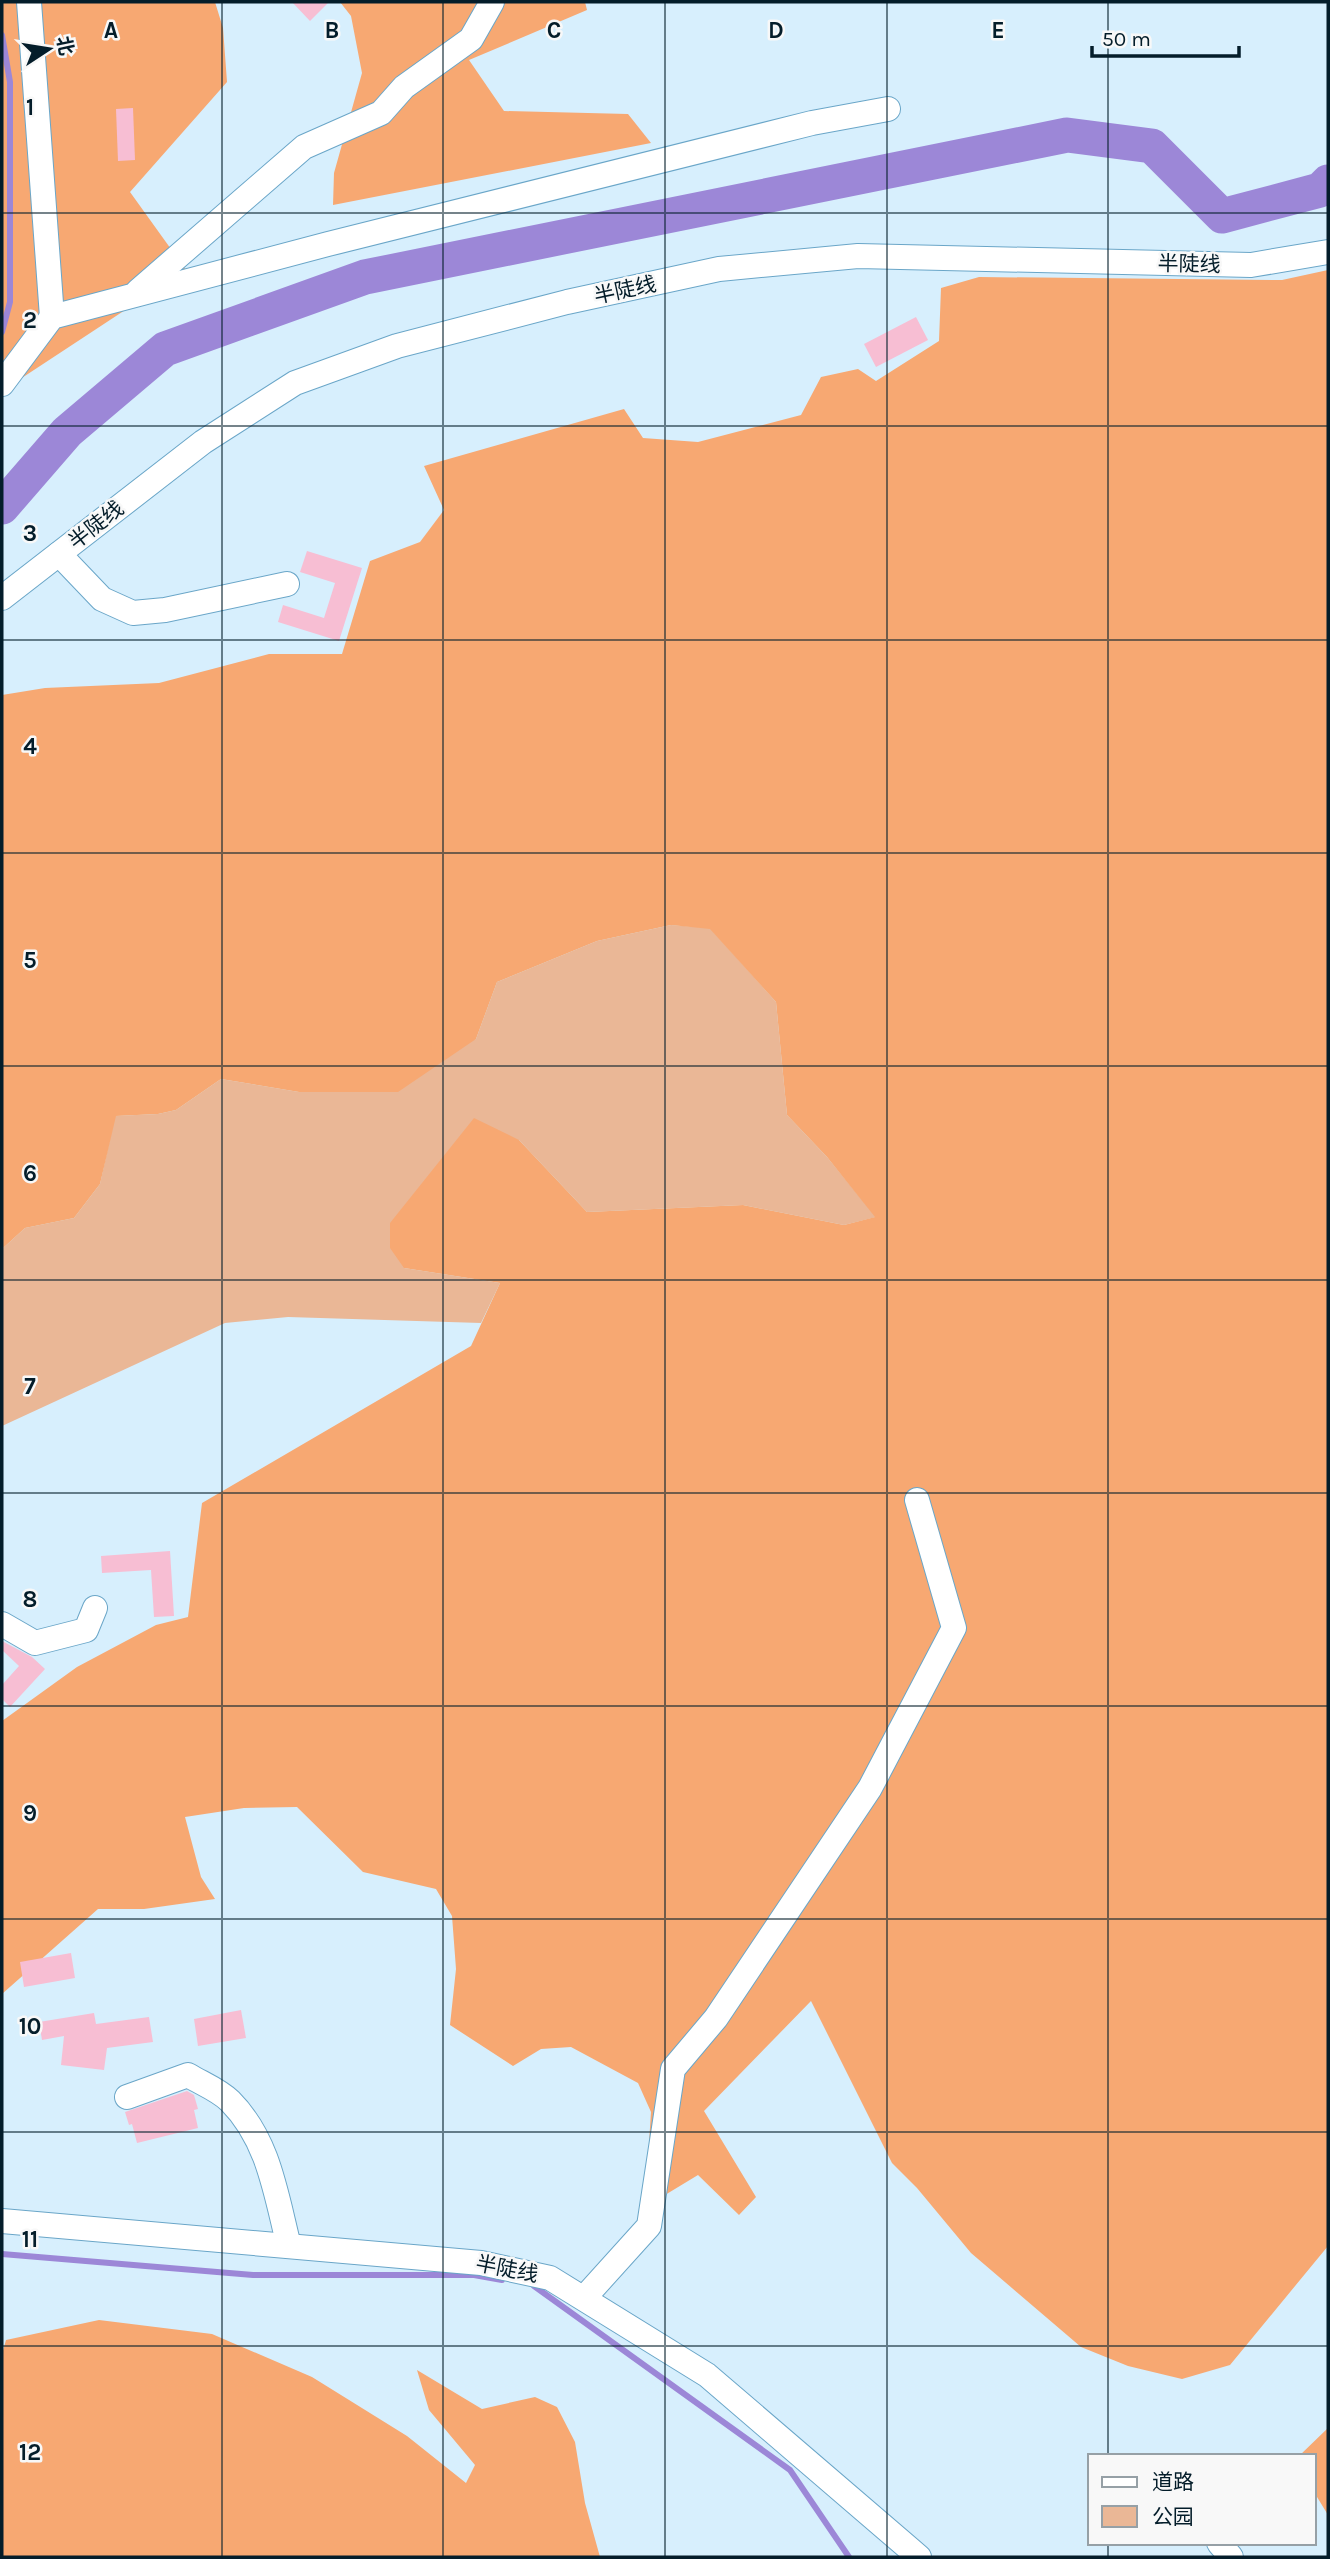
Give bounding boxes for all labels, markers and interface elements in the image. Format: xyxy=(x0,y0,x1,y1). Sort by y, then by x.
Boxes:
north arrow xyxy=(14,14,84,84)
scale bar xyxy=(1092,14,1239,58)
text: A xyxy=(104,17,118,44)
text: B xyxy=(325,17,339,44)
text: C xyxy=(547,17,561,44)
text: D xyxy=(768,17,784,44)
text: E xyxy=(991,17,1005,44)
text: 50 m xyxy=(1102,27,1151,51)
text: 北 xyxy=(52,34,77,57)
text: 1 xyxy=(26,94,34,121)
street label: 半陡线 xyxy=(1157,251,1221,277)
street label: 半陡线 xyxy=(592,272,658,308)
text: 2 xyxy=(23,307,37,334)
street label: 半陡线 xyxy=(64,496,128,554)
text: 3 xyxy=(23,520,37,547)
text: 4 xyxy=(23,733,37,760)
text: 5 xyxy=(23,947,37,974)
text: 6 xyxy=(23,1160,37,1187)
text: 7 xyxy=(24,1373,36,1400)
text: 8 xyxy=(23,1586,37,1613)
text: 9 xyxy=(23,1800,37,1827)
text: 10 xyxy=(19,2013,41,2040)
text: 11 xyxy=(22,2226,38,2253)
street label: 半陡线 xyxy=(474,2251,540,2287)
text: 12 xyxy=(19,2439,41,2466)
legend xyxy=(1088,2454,1316,2545)
text: 道路 xyxy=(1152,2470,1194,2494)
text: 公园 xyxy=(1152,2505,1194,2529)

